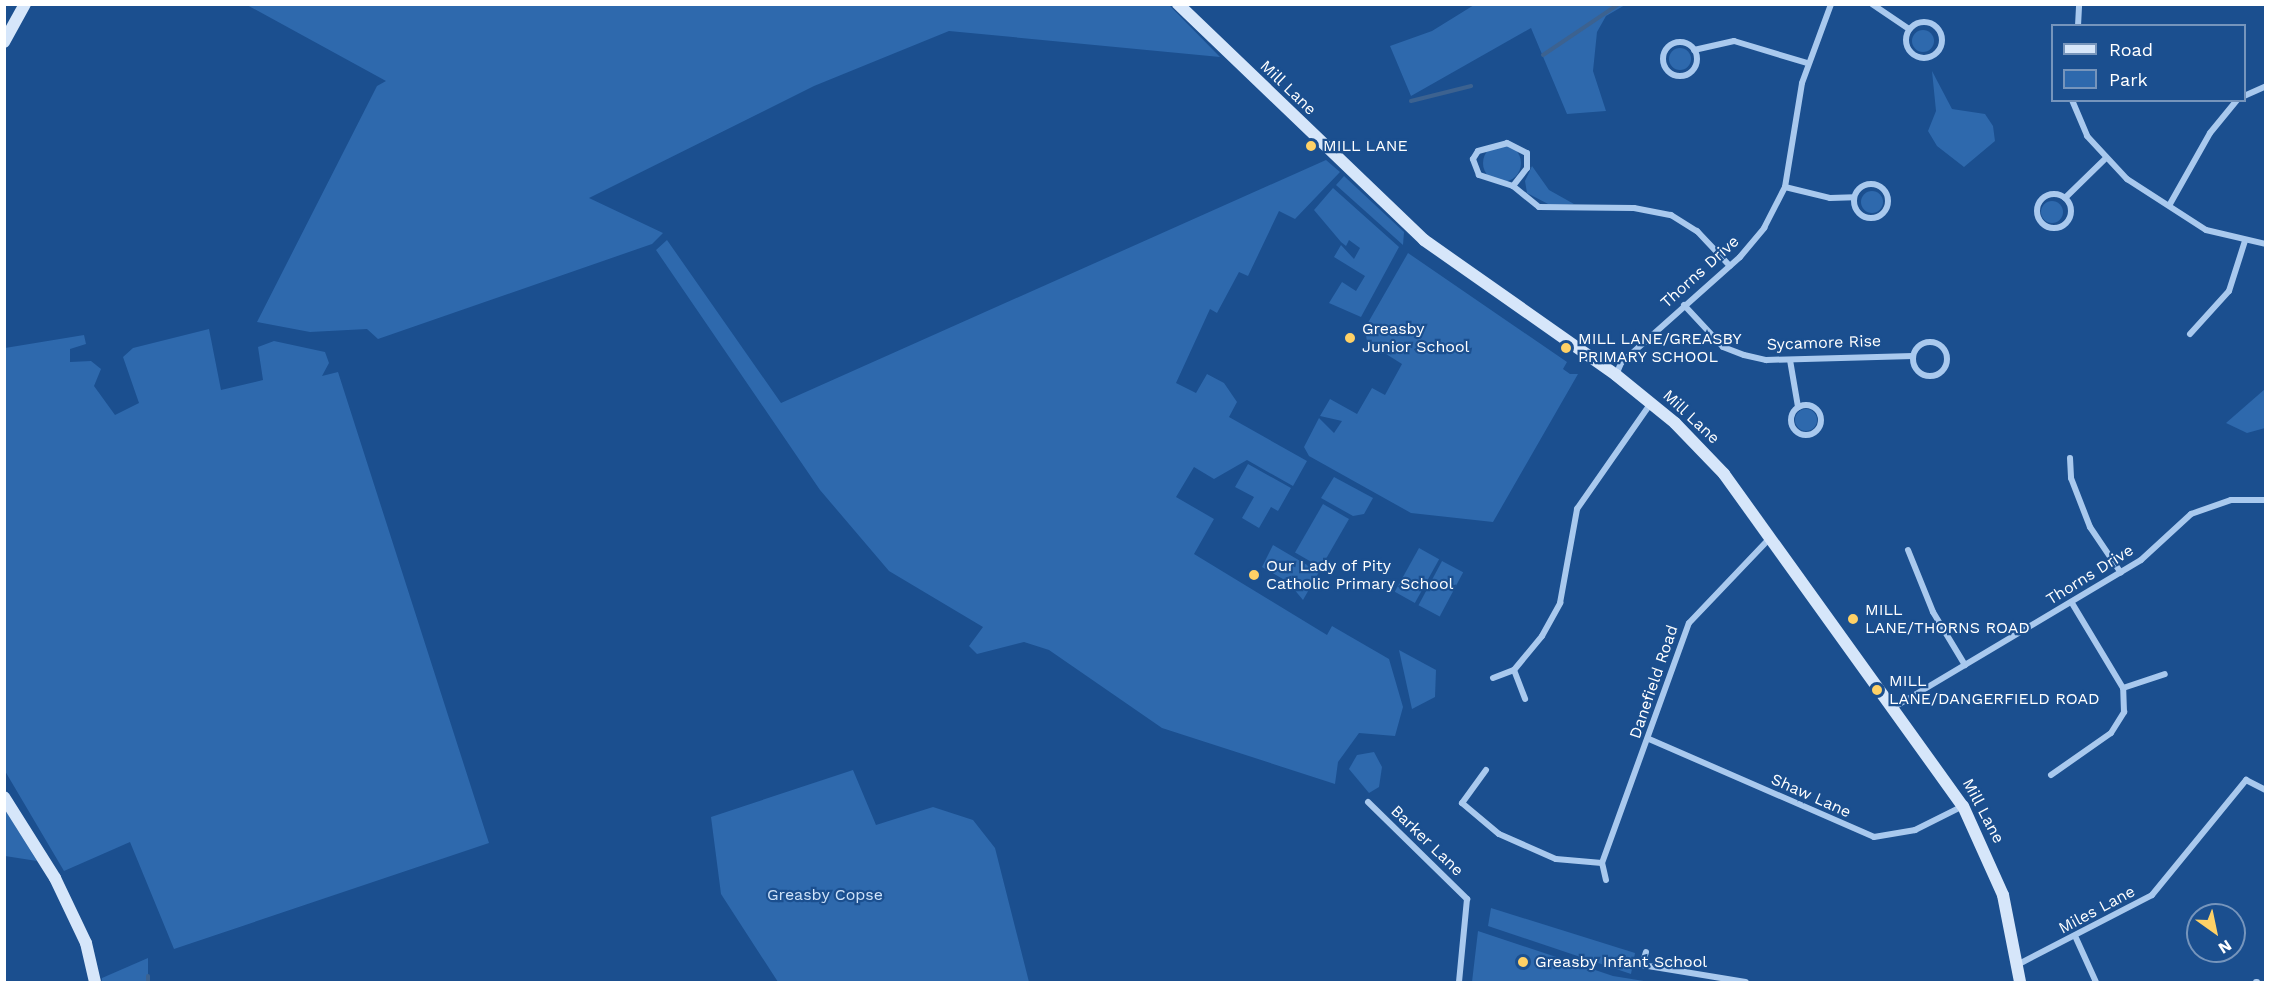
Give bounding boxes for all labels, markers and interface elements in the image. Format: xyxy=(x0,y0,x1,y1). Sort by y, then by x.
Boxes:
legend xyxy=(2051,24,2246,102)
text: Road xyxy=(2109,39,2153,60)
street label: Mill Lane xyxy=(1256,56,1320,120)
text: Park xyxy=(2109,69,2148,90)
place label: MILL LANE xyxy=(1323,136,1408,156)
marker: MILL LANE xyxy=(1304,139,1318,153)
street label: Thorns Drive xyxy=(1657,232,1743,312)
place label: Greasby Junior School xyxy=(1362,319,1470,357)
place label: MILL LANE/GREASBY PRIMARY SCHOOL xyxy=(1578,329,1742,367)
marker: Greasby Junior School xyxy=(1343,331,1357,345)
street label: Sycamore Rise xyxy=(1766,331,1882,355)
marker: MILL LANE/GREASBY PRIMARY SCHOOL xyxy=(1559,341,1573,355)
street label: Mill Lane xyxy=(1659,386,1723,448)
street label: Thorns Drive xyxy=(2043,541,2137,609)
place label: Our Lady of Pity Catholic Primary School xyxy=(1266,556,1454,594)
marker: Our Lady of Pity Catholic Primary School xyxy=(1247,568,1261,582)
place label: MILL LANE/THORNS ROAD xyxy=(1865,600,2030,638)
marker: MILL LANE/THORNS ROAD xyxy=(1846,612,1860,626)
street label: Danefield Road xyxy=(1626,623,1682,741)
place label: MILL LANE/DANGERFIELD ROAD xyxy=(1889,671,2100,709)
marker: MILL LANE/DANGERFIELD ROAD xyxy=(1870,683,1884,697)
street label: Shaw Lane xyxy=(1768,770,1854,822)
street label: Mill Lane xyxy=(1958,775,2008,847)
street label: Barker Lane xyxy=(1387,802,1467,880)
street label: Miles Lane xyxy=(2056,882,2138,938)
park label: Greasby Copse xyxy=(767,885,883,905)
north arrow xyxy=(2186,903,2246,963)
text: N xyxy=(2215,936,2235,958)
place label: Greasby Infant School xyxy=(1535,952,1708,972)
marker: Greasby Infant School xyxy=(1516,955,1530,969)

